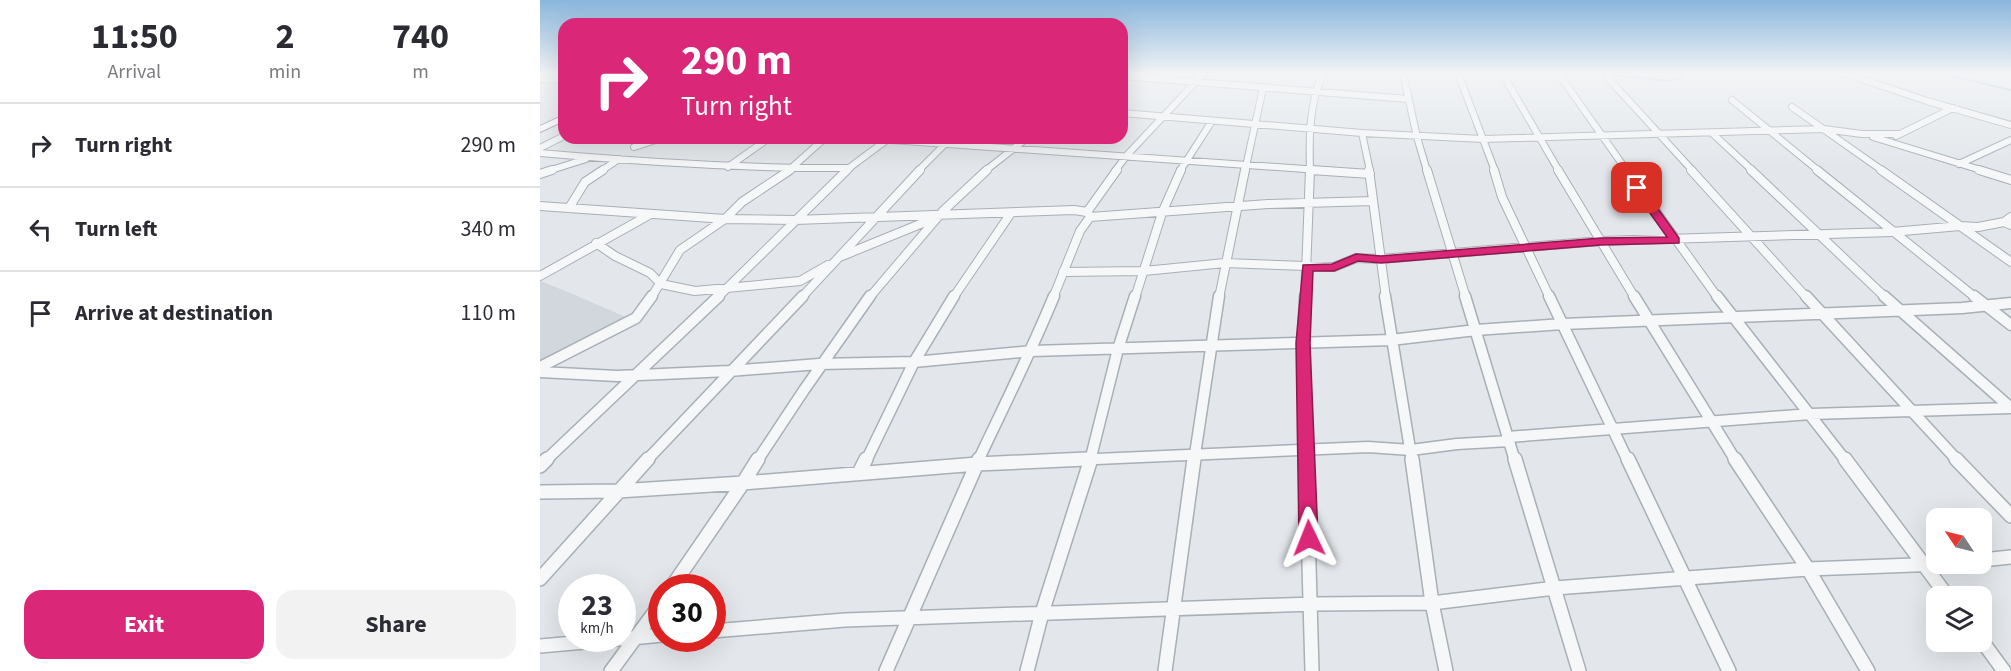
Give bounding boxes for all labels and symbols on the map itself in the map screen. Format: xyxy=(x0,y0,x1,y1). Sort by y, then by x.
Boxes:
pin xyxy=(1611,162,1662,213)
position arrow xyxy=(1277,506,1341,570)
north arrow xyxy=(1926,508,1992,574)
speed limit sign: 30 xyxy=(648,574,726,652)

